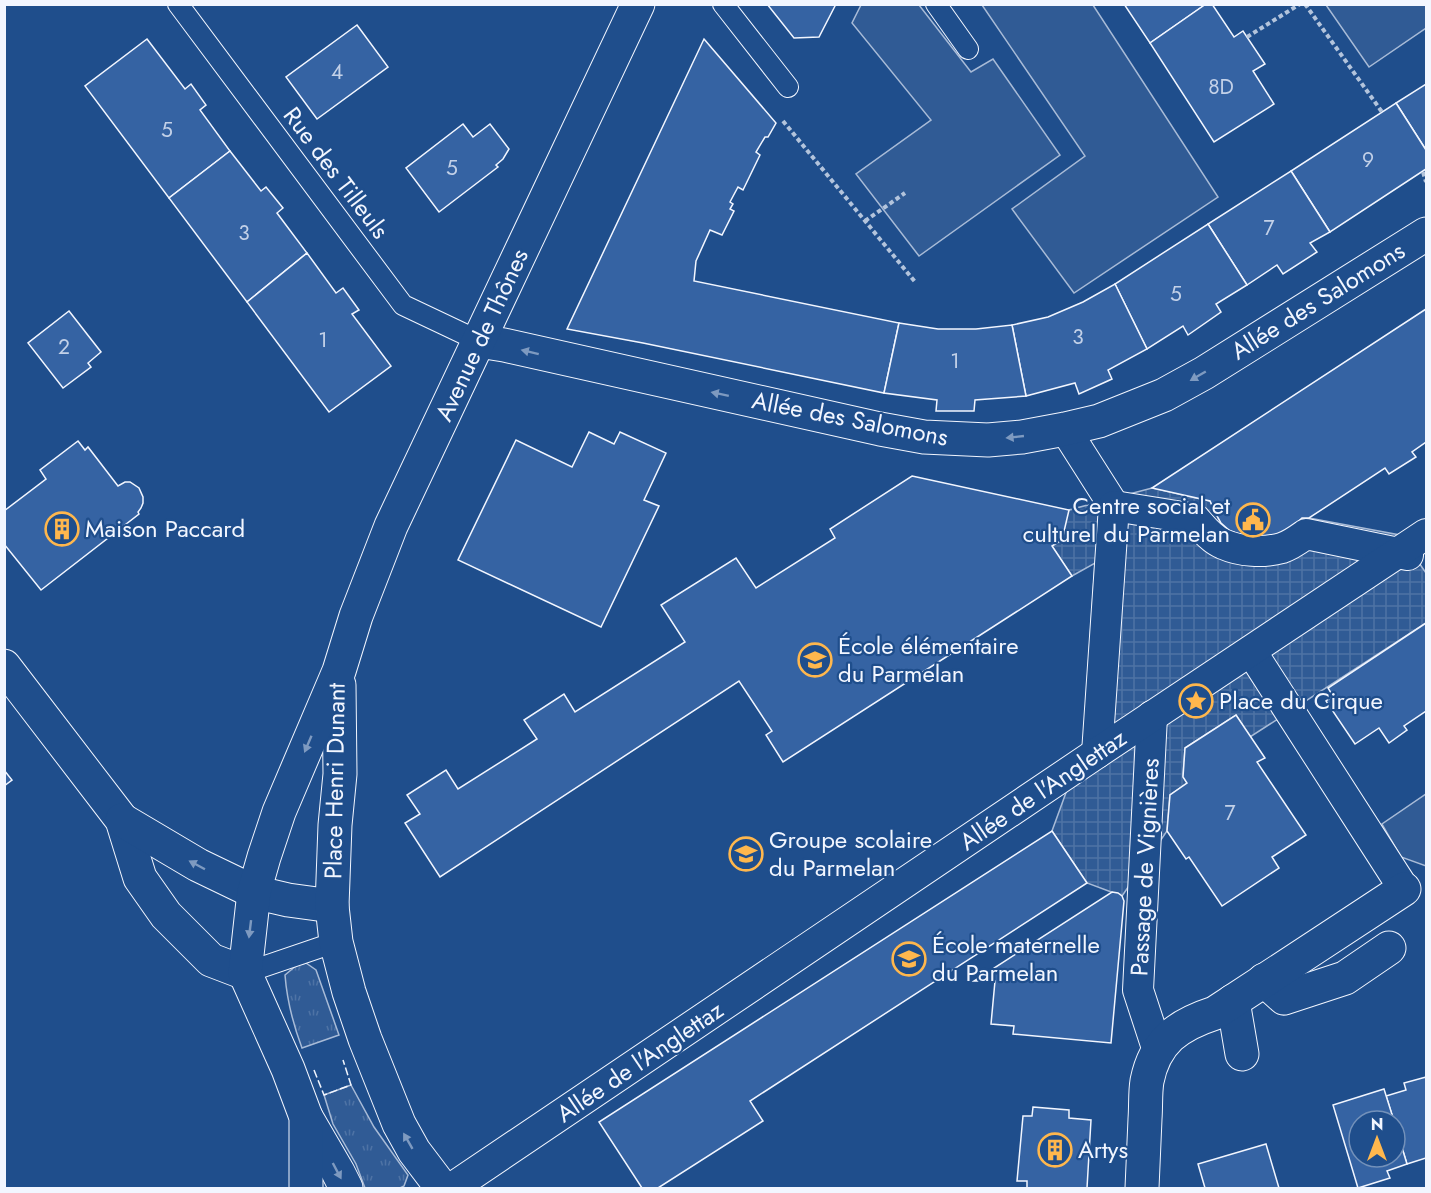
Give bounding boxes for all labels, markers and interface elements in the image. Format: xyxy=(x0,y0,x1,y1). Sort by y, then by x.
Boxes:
house number: 4 xyxy=(331,57,343,87)
house number: 8D xyxy=(1208,72,1234,102)
street label: Rue des Tilleuls xyxy=(275,99,398,246)
house number: 5 xyxy=(161,115,173,145)
house number: 9 xyxy=(1362,145,1374,175)
house number: 5 xyxy=(446,153,458,183)
house number: 7 xyxy=(1263,213,1275,243)
house number: 3 xyxy=(238,218,250,248)
street label: Allée des Salomons xyxy=(1224,233,1411,368)
street label: Avenue de Thônes xyxy=(426,243,537,427)
house number: 5 xyxy=(1170,279,1182,309)
house number: 3 xyxy=(1072,322,1084,352)
house number: 1 xyxy=(318,325,328,355)
house number: 2 xyxy=(58,332,70,362)
one-way arrow xyxy=(520,346,539,356)
house number: 1 xyxy=(950,346,960,376)
one-way arrow xyxy=(1190,370,1206,381)
street label: Allée des Salomons xyxy=(749,382,951,455)
one-way arrow xyxy=(710,389,729,398)
one-way arrow xyxy=(1006,432,1025,442)
place label: Centre social et culturel du Parmelan xyxy=(1023,488,1230,551)
public building icon: Centre social et culturel du Parmelan xyxy=(1235,502,1271,538)
building icon: Maison Paccard xyxy=(44,511,80,547)
place label: Maison Paccard xyxy=(85,511,245,546)
place label: École élémentaire du Parmelan xyxy=(838,628,1019,691)
school or university icon: École élémentaire du Parmelan xyxy=(797,642,833,678)
street label: Place Henri Dunant xyxy=(315,682,354,880)
place icon: Place du Cirque xyxy=(1178,683,1214,719)
place label: Place du Cirque xyxy=(1219,683,1383,718)
street label: Allée de l'Anglettaz xyxy=(952,721,1133,859)
one-way arrow xyxy=(303,736,313,754)
street label: Passage de Vignières xyxy=(1121,757,1168,977)
house number: 7 xyxy=(1224,798,1236,828)
place label: Groupe scolaire du Parmelan xyxy=(769,822,932,885)
school or university icon: Groupe scolaire du Parmelan xyxy=(728,836,764,872)
one-way arrow xyxy=(188,860,206,870)
one-way arrow xyxy=(245,920,255,939)
place label: École maternelle du Parmelan xyxy=(932,927,1100,990)
school or university icon: École maternelle du Parmelan xyxy=(891,941,927,977)
street label: Allée de l'Anglettaz xyxy=(549,993,730,1131)
north arrow xyxy=(1347,1109,1407,1169)
text: N xyxy=(1371,1113,1383,1136)
one-way arrow xyxy=(403,1132,413,1149)
building icon: Artys xyxy=(1037,1132,1073,1168)
place label: Artys xyxy=(1078,1132,1128,1167)
one-way arrow xyxy=(332,1163,342,1180)

